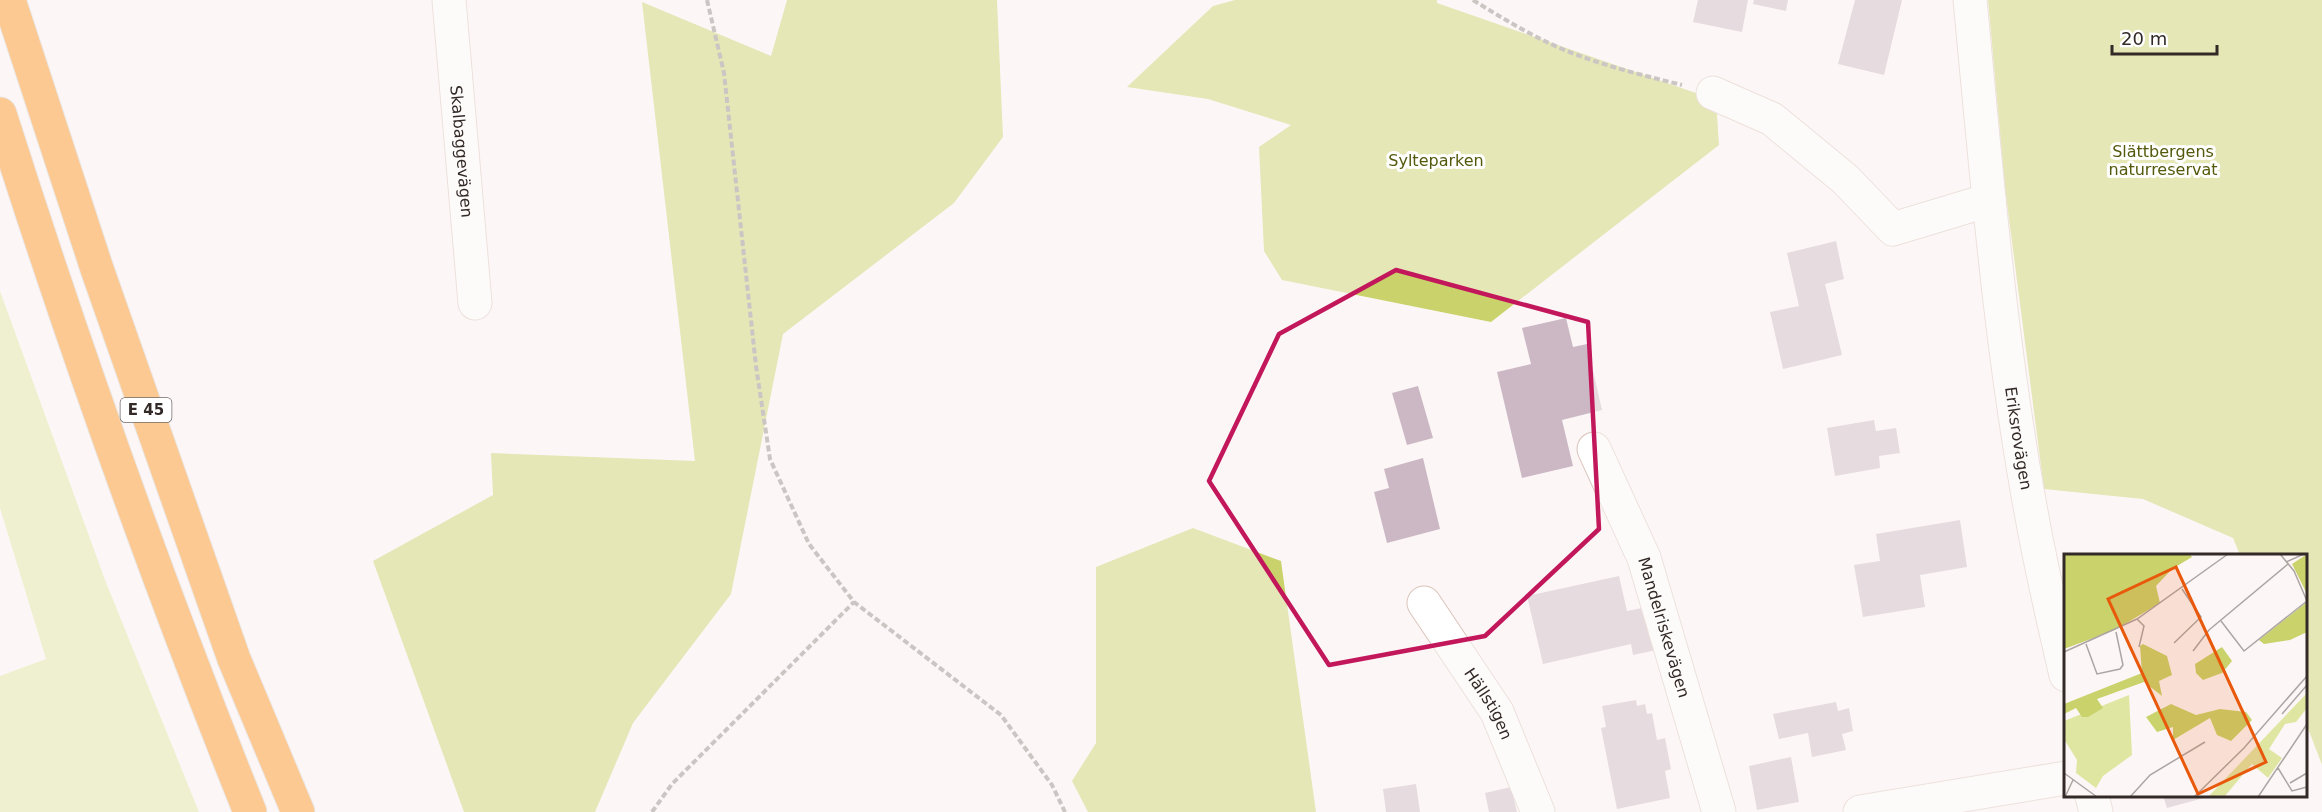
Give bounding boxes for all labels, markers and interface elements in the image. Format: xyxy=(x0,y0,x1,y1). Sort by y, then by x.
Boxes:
scale bar xyxy=(2112,18,2217,56)
text: 20 m xyxy=(2121,28,2167,49)
street label: Skalbaggevägen xyxy=(447,84,477,218)
park label: Slättbergens naturreservat xyxy=(2108,142,2218,179)
park label: Sylteparken xyxy=(1388,151,1484,170)
street label: Eriksrovägen xyxy=(2002,385,2036,491)
road number: E 45 xyxy=(120,398,172,422)
inset map xyxy=(2064,554,2307,797)
street label: Mandelriskevägen xyxy=(1635,555,1694,700)
street label: Hällstigen xyxy=(1461,664,1517,742)

